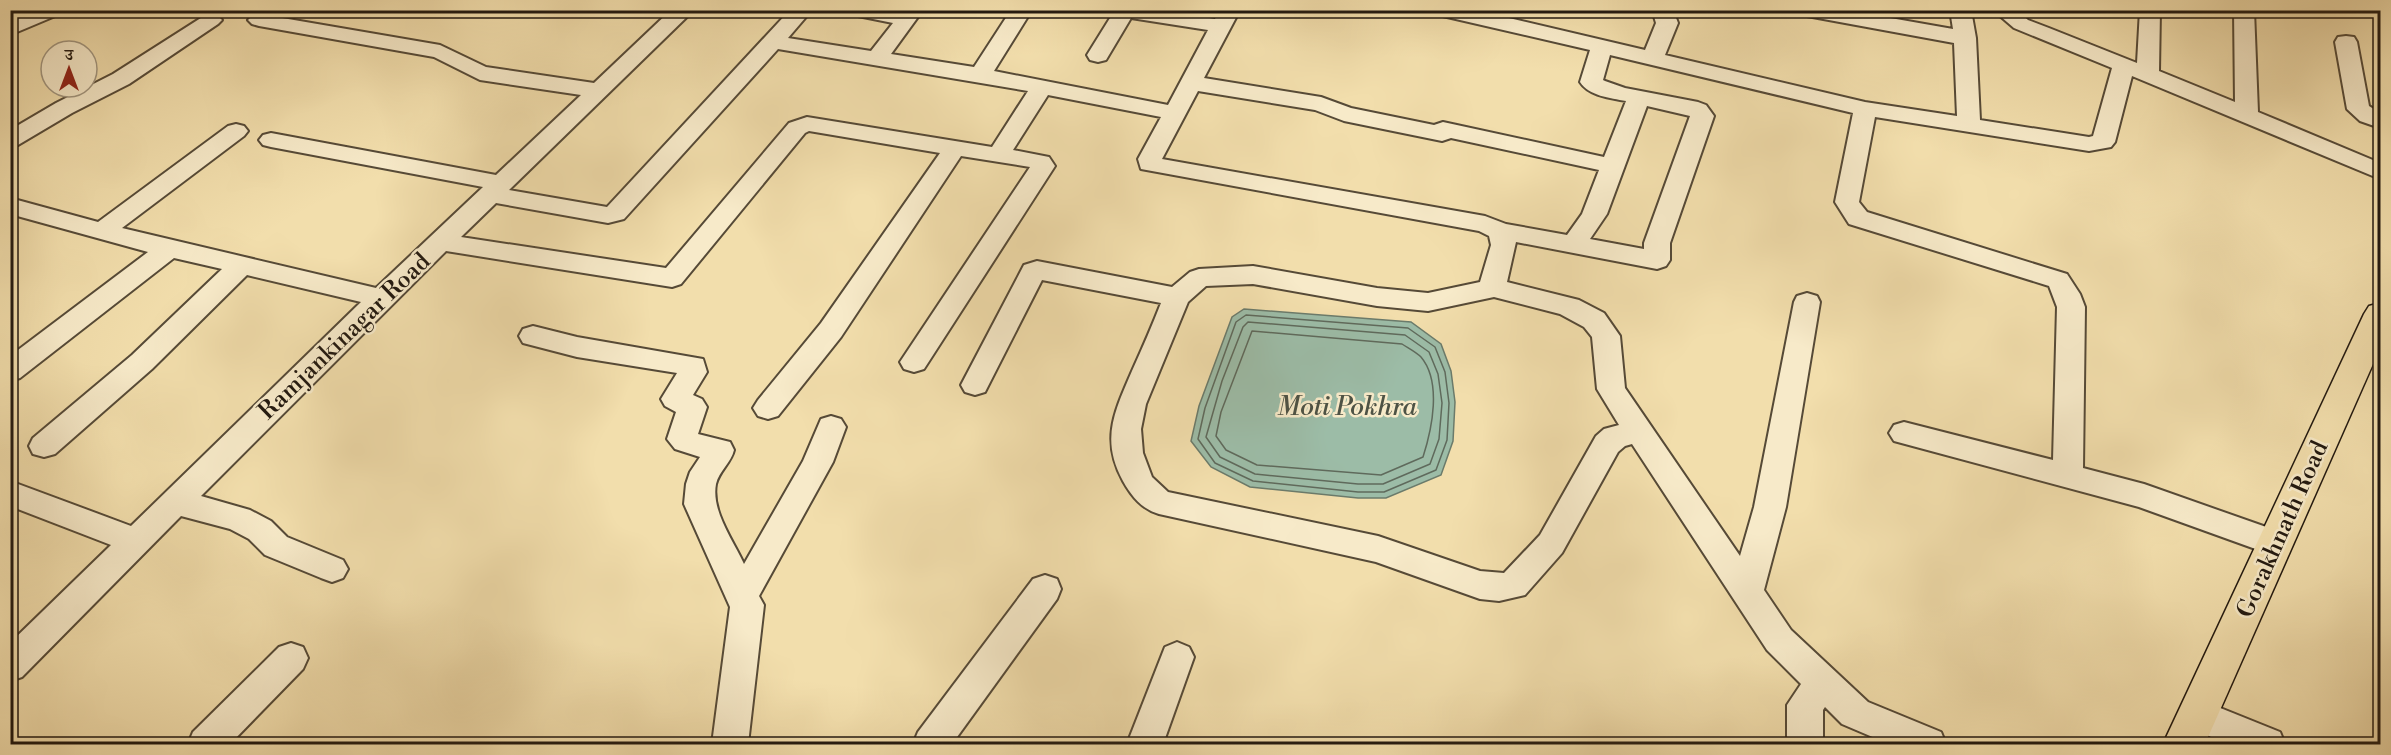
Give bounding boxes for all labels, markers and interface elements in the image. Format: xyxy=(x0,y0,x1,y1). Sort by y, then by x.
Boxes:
north arrow xyxy=(39,39,99,99)
text: उ xyxy=(64,45,75,65)
street label: Ramjankinagar Road xyxy=(253,247,437,426)
water label: Moti Pokhra xyxy=(1277,391,1417,423)
street label: Gorakhnath Road xyxy=(2230,436,2336,623)

